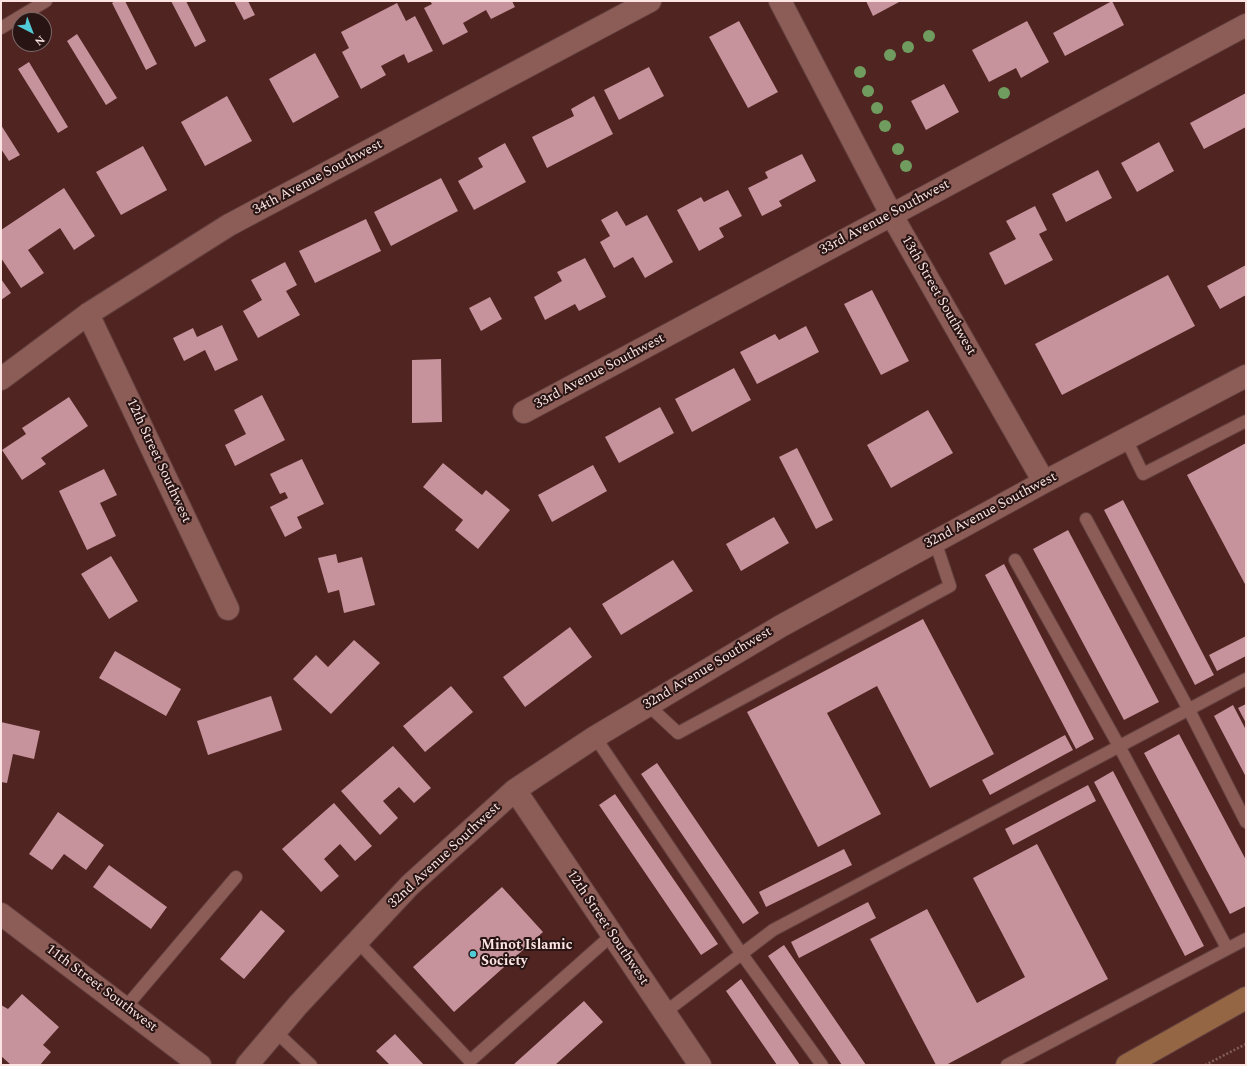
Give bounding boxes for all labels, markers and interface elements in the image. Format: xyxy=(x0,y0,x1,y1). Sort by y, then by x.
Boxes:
north arrow xyxy=(12,12,52,52)
text: N xyxy=(31,31,49,50)
street label: 34th Avenue Southwest xyxy=(250,137,386,219)
street label: 33rd Avenue Southwest xyxy=(817,177,953,259)
street label: 13th Street Southwest xyxy=(897,233,979,359)
street label: 33rd Avenue Southwest xyxy=(532,331,668,413)
street label: 12th Street Southwest xyxy=(122,396,194,526)
street label: 32nd Avenue Southwest xyxy=(922,469,1060,553)
street label: 32nd Avenue Southwest xyxy=(640,624,776,714)
street label: 32nd Avenue Southwest xyxy=(385,800,505,912)
street label: 12th Street Southwest xyxy=(562,867,652,989)
place label: Minot Islamic Society xyxy=(481,938,573,970)
street label: 11th Street Southwest xyxy=(42,942,160,1036)
marker: Minot Islamic Society xyxy=(468,949,478,959)

